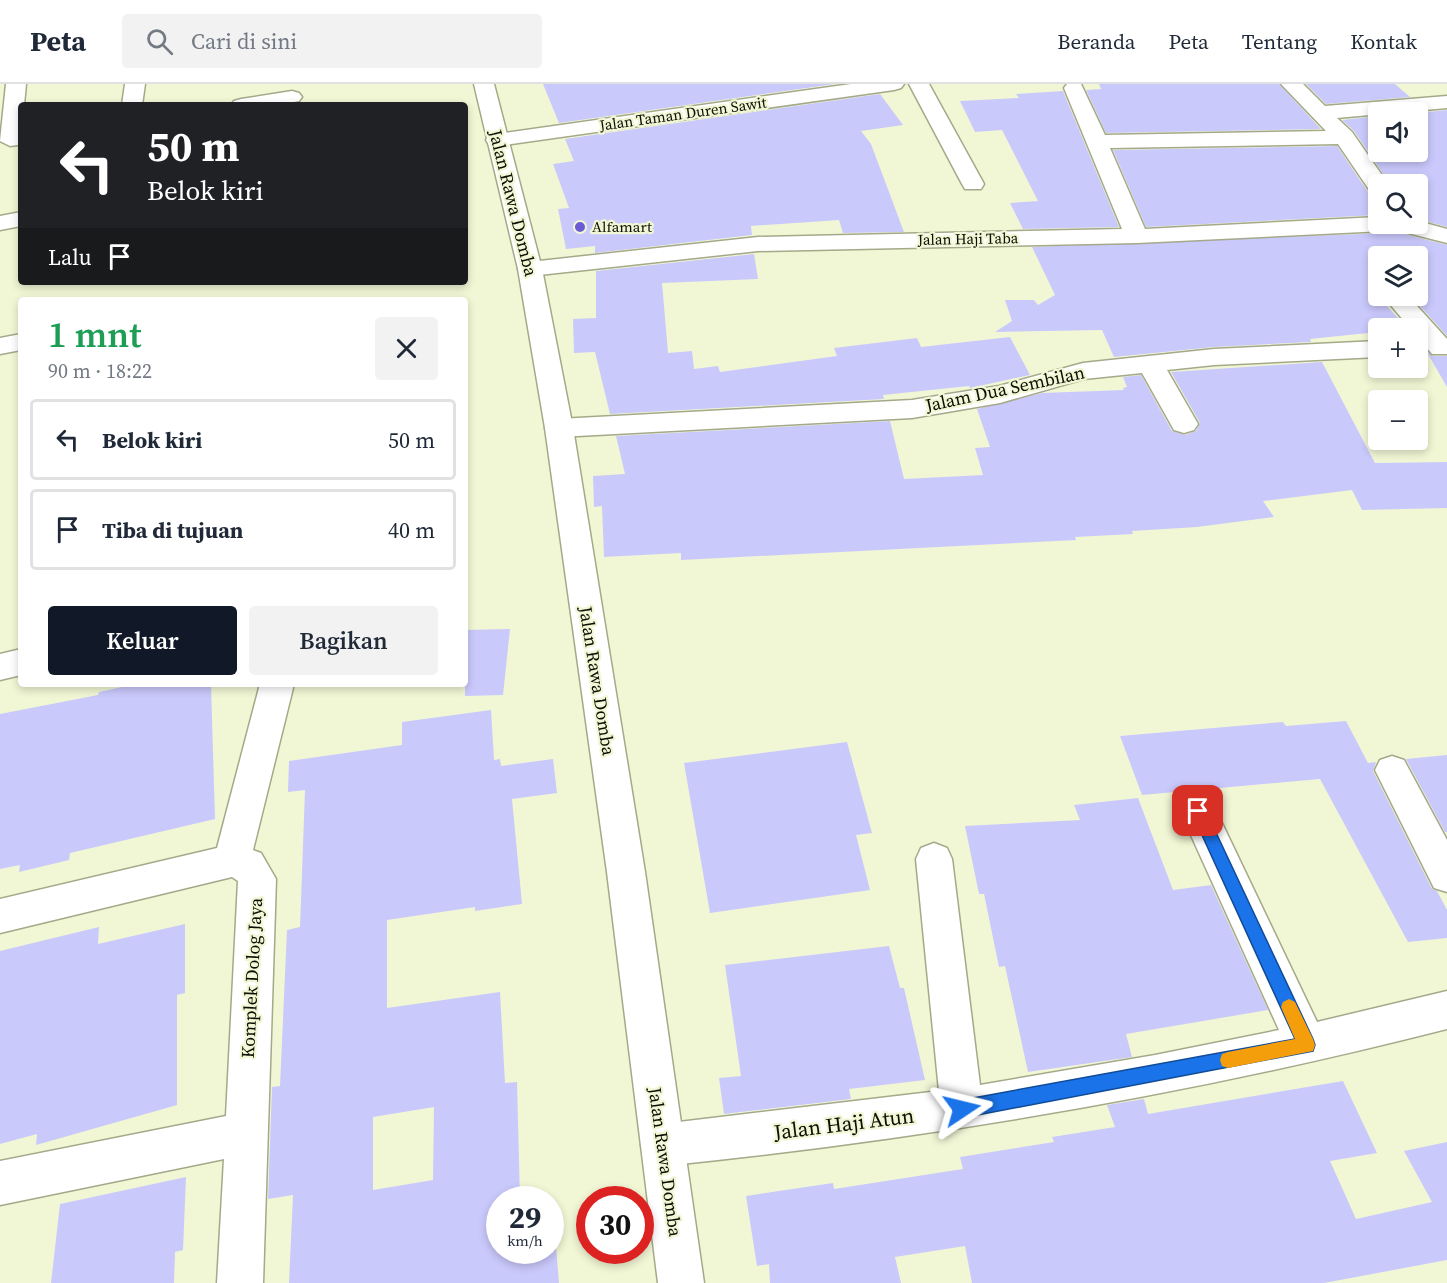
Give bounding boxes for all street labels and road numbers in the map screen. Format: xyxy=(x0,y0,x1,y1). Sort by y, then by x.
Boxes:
street label: Jalan Taman Duren Sawit xyxy=(597,91,768,136)
street label: Jalan Rawa Domba xyxy=(483,126,544,280)
street label: Jalan Haji Taba xyxy=(916,227,1019,250)
street label: Jalam Dua Sembilan xyxy=(922,359,1087,418)
street label: Jalan Rawa Domba xyxy=(573,604,622,758)
street label: Komplek Dolog Jaya xyxy=(235,896,268,1059)
street label: Jalan Rawa Domba xyxy=(643,1085,688,1239)
street label: Jalan Haji Atun xyxy=(771,1100,916,1147)

